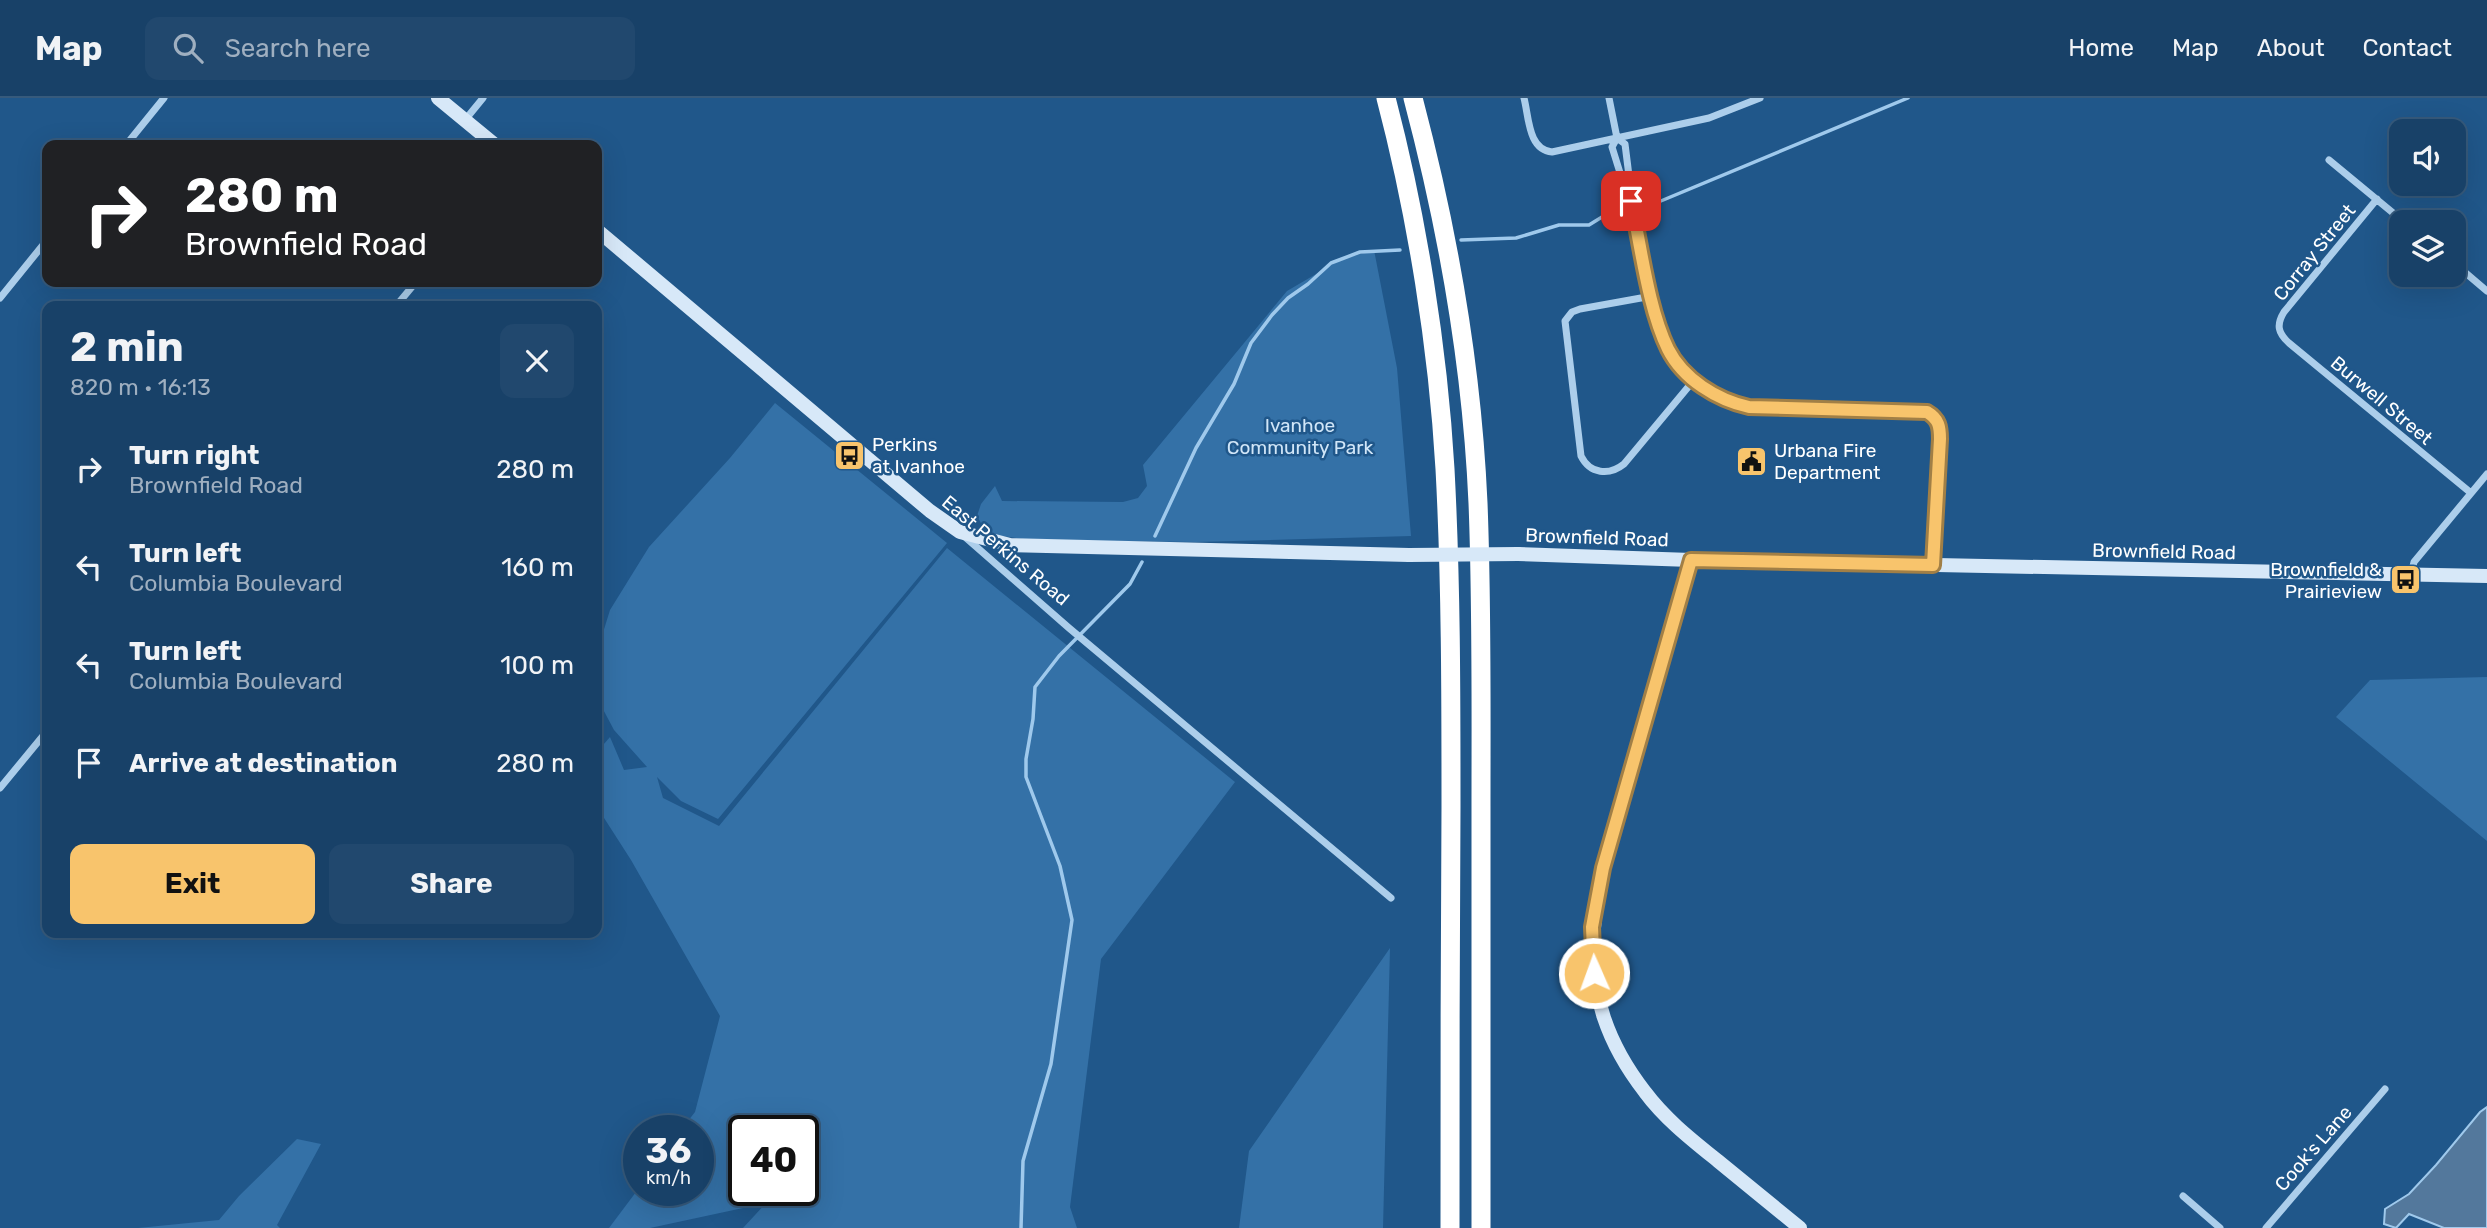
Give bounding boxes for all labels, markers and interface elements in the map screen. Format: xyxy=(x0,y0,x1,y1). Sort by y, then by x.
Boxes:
search box xyxy=(145,17,635,80)
text: Map xyxy=(35,29,103,68)
icon: search xyxy=(169,29,207,67)
text: Search here xyxy=(225,33,370,64)
text: Home xyxy=(2068,34,2134,62)
text: Map xyxy=(2172,34,2219,62)
text: About xyxy=(2257,34,2325,62)
text: Contact xyxy=(2363,34,2452,62)
map controls xyxy=(2389,119,2466,287)
button: sound xyxy=(2389,119,2466,196)
text: 280 m xyxy=(185,166,339,224)
icon: right xyxy=(70,168,161,259)
pin xyxy=(1601,171,1661,231)
icon: arrive xyxy=(1612,182,1650,220)
street label: Corray Street xyxy=(2268,199,2361,305)
button: layers xyxy=(2389,210,2466,287)
text: Brownfield Road xyxy=(185,225,427,263)
text: 2 min xyxy=(70,322,184,372)
button: close xyxy=(500,324,574,398)
street label: Burwell Street xyxy=(2326,351,2438,450)
text: 820 m · 16:13 xyxy=(70,373,211,401)
park label: Ivanhoe Community Park xyxy=(1227,414,1373,459)
place label: Perkins at Ivanhoe xyxy=(872,433,965,478)
bus stop icon: Perkins at Ivanhoe xyxy=(832,438,866,472)
place label: Urbana Fire Department xyxy=(1774,439,1881,484)
text: Turn right xyxy=(129,440,259,471)
public building icon: Urbana Fire Department xyxy=(1734,444,1768,478)
icon: right xyxy=(70,450,108,488)
text: 280 m xyxy=(496,454,574,485)
text: Brownfield Road xyxy=(129,471,303,499)
street label: East Perkins Road xyxy=(937,490,1074,610)
street label: Brownfield Road xyxy=(1525,523,1669,551)
text: Turn left xyxy=(129,538,241,569)
street label: Brownfield Road xyxy=(2092,539,2236,564)
icon: left xyxy=(70,548,108,586)
text: 160 m xyxy=(501,552,574,583)
place label: Brownfield & Prairieview xyxy=(2270,558,2382,603)
bus stop icon: Brownfield & Prairieview xyxy=(2388,563,2422,597)
text: Columbia Boulevard xyxy=(129,569,343,597)
text: Turn left xyxy=(129,636,241,667)
icon: left xyxy=(70,646,108,684)
text: 100 m xyxy=(500,650,574,681)
text: Columbia Boulevard xyxy=(129,667,343,695)
icon: arrive xyxy=(70,744,108,782)
text: Arrive at destination xyxy=(129,748,397,779)
text: 280 m xyxy=(496,748,574,779)
button: Exit xyxy=(70,844,315,924)
button: Share xyxy=(329,844,574,924)
position arrow xyxy=(1557,936,1631,1010)
street label: Cook's Lane xyxy=(2270,1101,2357,1196)
speed limit sign: 40 xyxy=(728,1115,819,1206)
text: 36 xyxy=(646,1130,691,1172)
text: km/h xyxy=(646,1167,691,1189)

